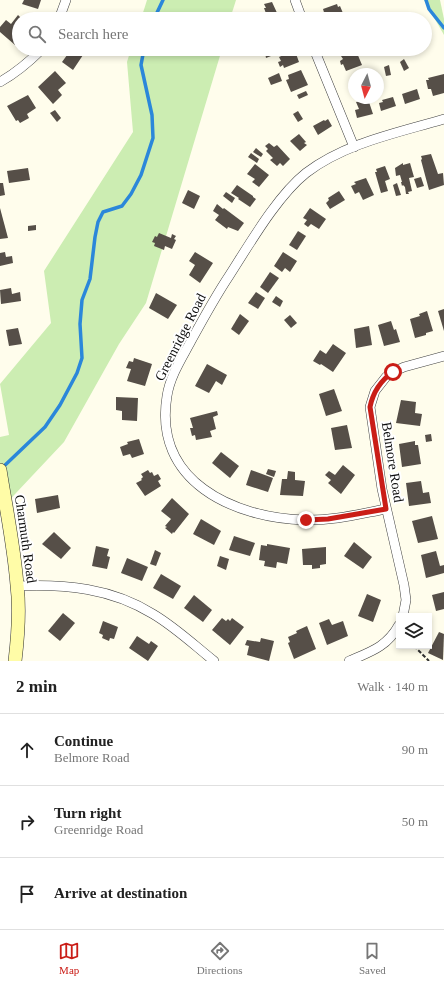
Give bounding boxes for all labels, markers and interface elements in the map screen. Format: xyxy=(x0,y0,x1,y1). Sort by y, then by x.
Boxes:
search box xyxy=(12,12,432,56)
icon: search xyxy=(26,23,48,45)
text: Search here xyxy=(58,26,128,42)
north arrow xyxy=(348,68,384,104)
street label: Greenridge Road xyxy=(152,291,209,383)
route start xyxy=(384,363,402,381)
street label: Belmore Road xyxy=(379,421,406,503)
street label: Charmuth Road xyxy=(12,494,39,584)
route end xyxy=(297,511,315,529)
map controls xyxy=(396,613,432,649)
button: layers xyxy=(396,613,432,649)
text: 2 min xyxy=(16,677,57,696)
text: Walk · 140 m xyxy=(357,679,428,694)
text: Continue xyxy=(54,733,113,749)
icon: ahead xyxy=(16,739,38,761)
text: 90 m xyxy=(402,742,428,757)
text: Belmore Road xyxy=(54,750,129,765)
text: Turn right xyxy=(54,805,121,821)
icon: right xyxy=(16,811,38,833)
text: 50 m xyxy=(402,814,428,829)
text: Greenridge Road xyxy=(54,822,143,837)
icon: arrive xyxy=(16,883,38,905)
text: Arrive at destination xyxy=(54,885,187,901)
tab: Map xyxy=(58,940,80,976)
tab: Directions xyxy=(197,940,242,976)
tab: Saved xyxy=(359,940,386,976)

